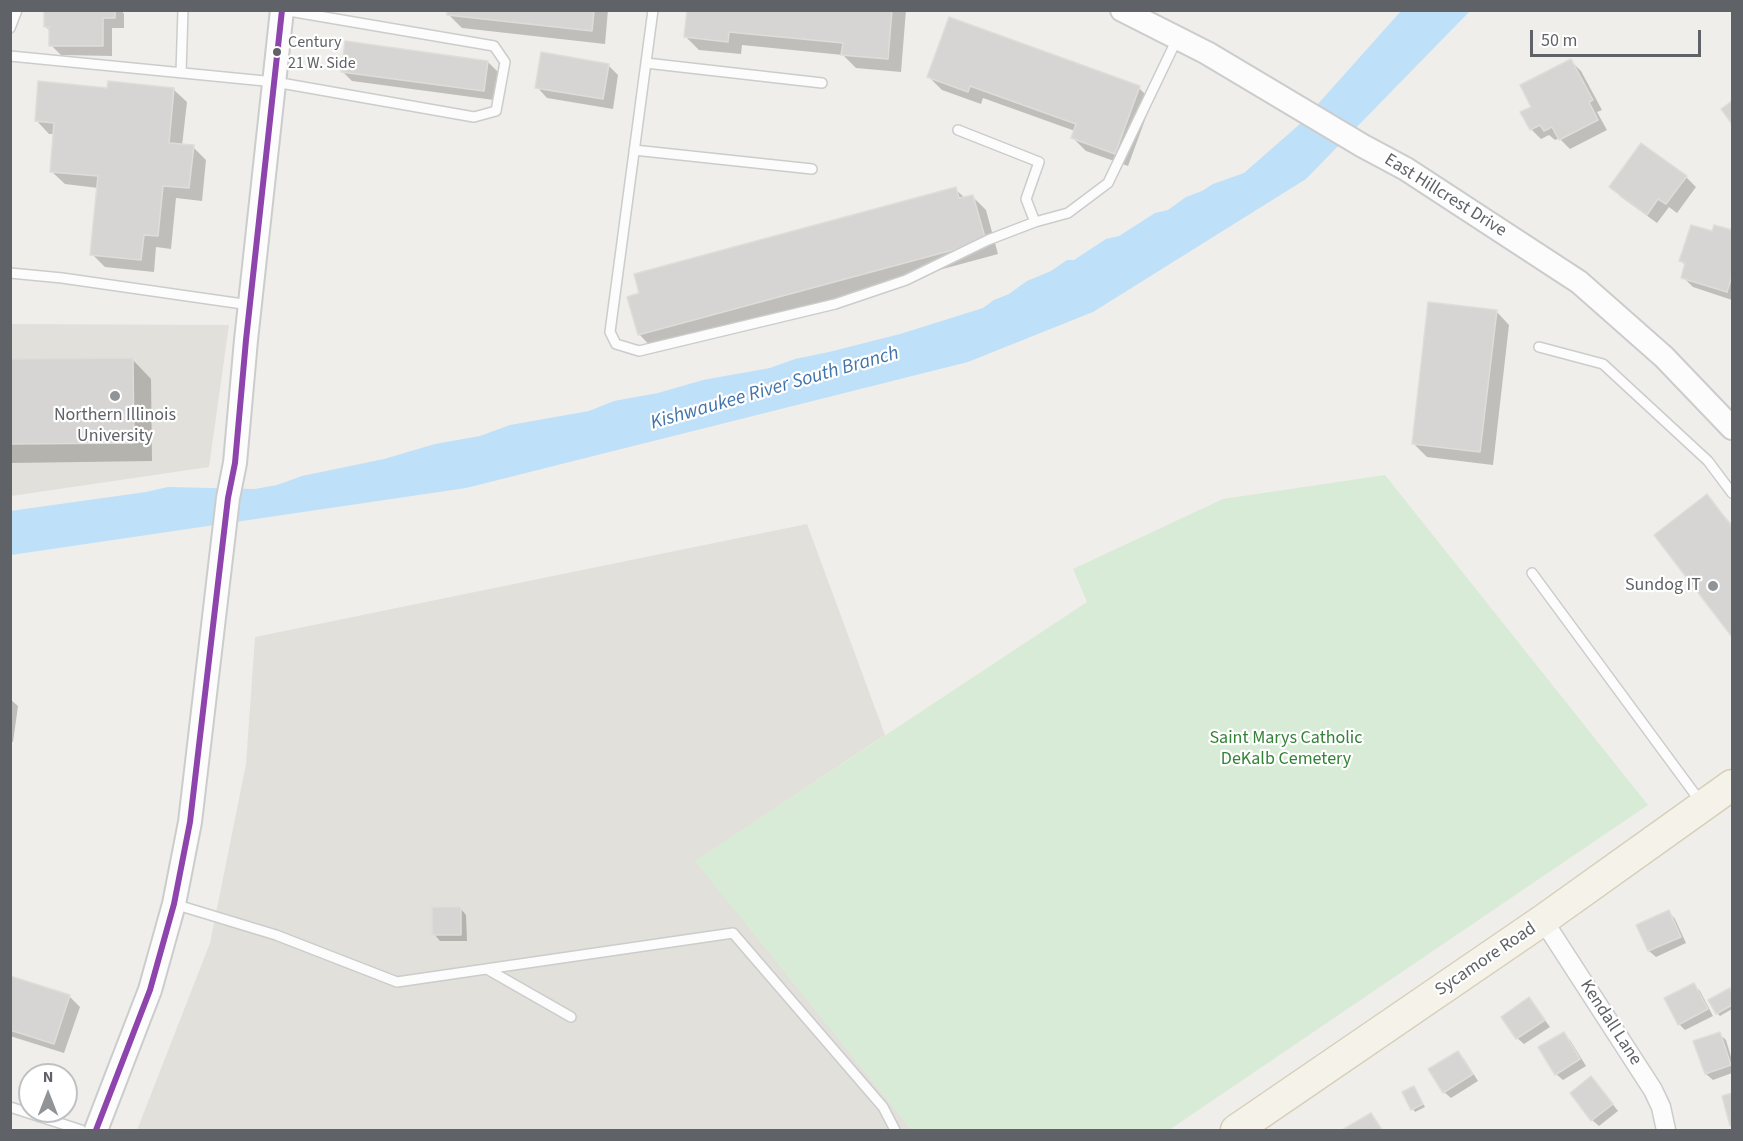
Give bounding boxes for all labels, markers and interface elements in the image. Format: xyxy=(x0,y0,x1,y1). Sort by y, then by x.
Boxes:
scale bar xyxy=(1533,18,1704,56)
text: 50 m xyxy=(1541,28,1577,53)
place label: Century 21 W. Side xyxy=(288,33,356,71)
marker: Century 21 W. Side xyxy=(271,46,283,58)
street label: East Hillcrest Drive xyxy=(1380,150,1510,242)
water label: Kishwaukee River South Branch xyxy=(648,342,902,436)
marker: Northern Illinois University xyxy=(108,389,122,403)
place label: Northern Illinois University xyxy=(54,405,176,448)
place label: Sundog IT xyxy=(1625,575,1701,597)
marker: Sundog IT xyxy=(1706,579,1720,593)
park label: Saint Marys Catholic DeKalb Cemetery xyxy=(1209,728,1363,771)
street label: Sycamore Road xyxy=(1431,918,1541,1002)
street label: Kendall Lane xyxy=(1574,976,1646,1070)
north arrow xyxy=(18,1063,78,1123)
text: N xyxy=(43,1066,53,1088)

